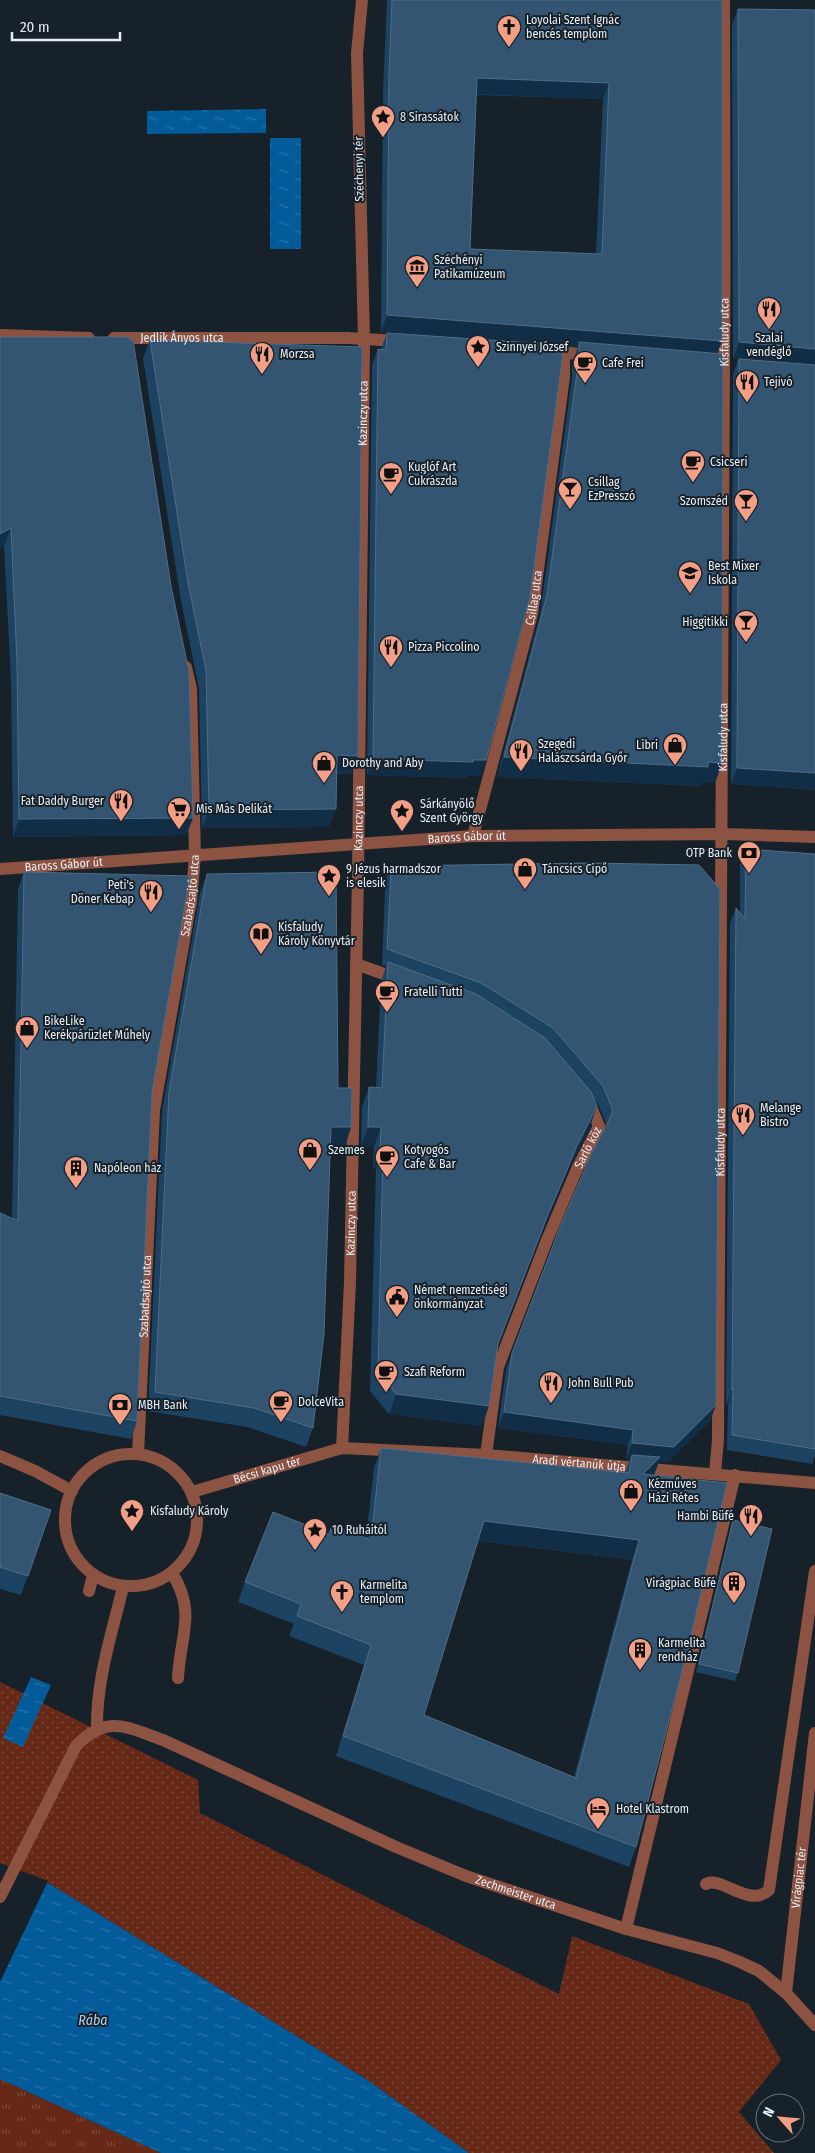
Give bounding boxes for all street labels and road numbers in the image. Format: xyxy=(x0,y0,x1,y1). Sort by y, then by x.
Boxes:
street label: Széchenyi tér xyxy=(351,136,367,202)
street label: Kisfaludy utca xyxy=(717,298,732,367)
street label: Jedlik Ányos utca xyxy=(140,330,224,345)
street label: Kazinczy utca xyxy=(356,380,371,446)
street label: Csillag utca xyxy=(522,569,545,627)
street label: Kisfaludy utca xyxy=(716,703,730,772)
street label: Kazinczy utca xyxy=(351,785,366,851)
street label: Baross Gábor út xyxy=(427,829,506,846)
street label: Szabadsajtó utca xyxy=(178,854,202,938)
street label: Baross Gábor út xyxy=(24,855,103,874)
street label: Kisfaludy utca xyxy=(713,1108,728,1177)
street label: Sarló köz xyxy=(571,1124,604,1171)
street label: Kazinczy utca xyxy=(344,1190,359,1256)
street label: Szabadsajtó utca xyxy=(136,1254,154,1338)
street label: Aradi vértanúk útja xyxy=(532,1452,627,1474)
street label: Bécsi kapu tér xyxy=(232,1453,303,1487)
street label: Virágpiac tér xyxy=(788,1846,809,1909)
street label: Zechmeister utca xyxy=(474,1873,558,1912)

